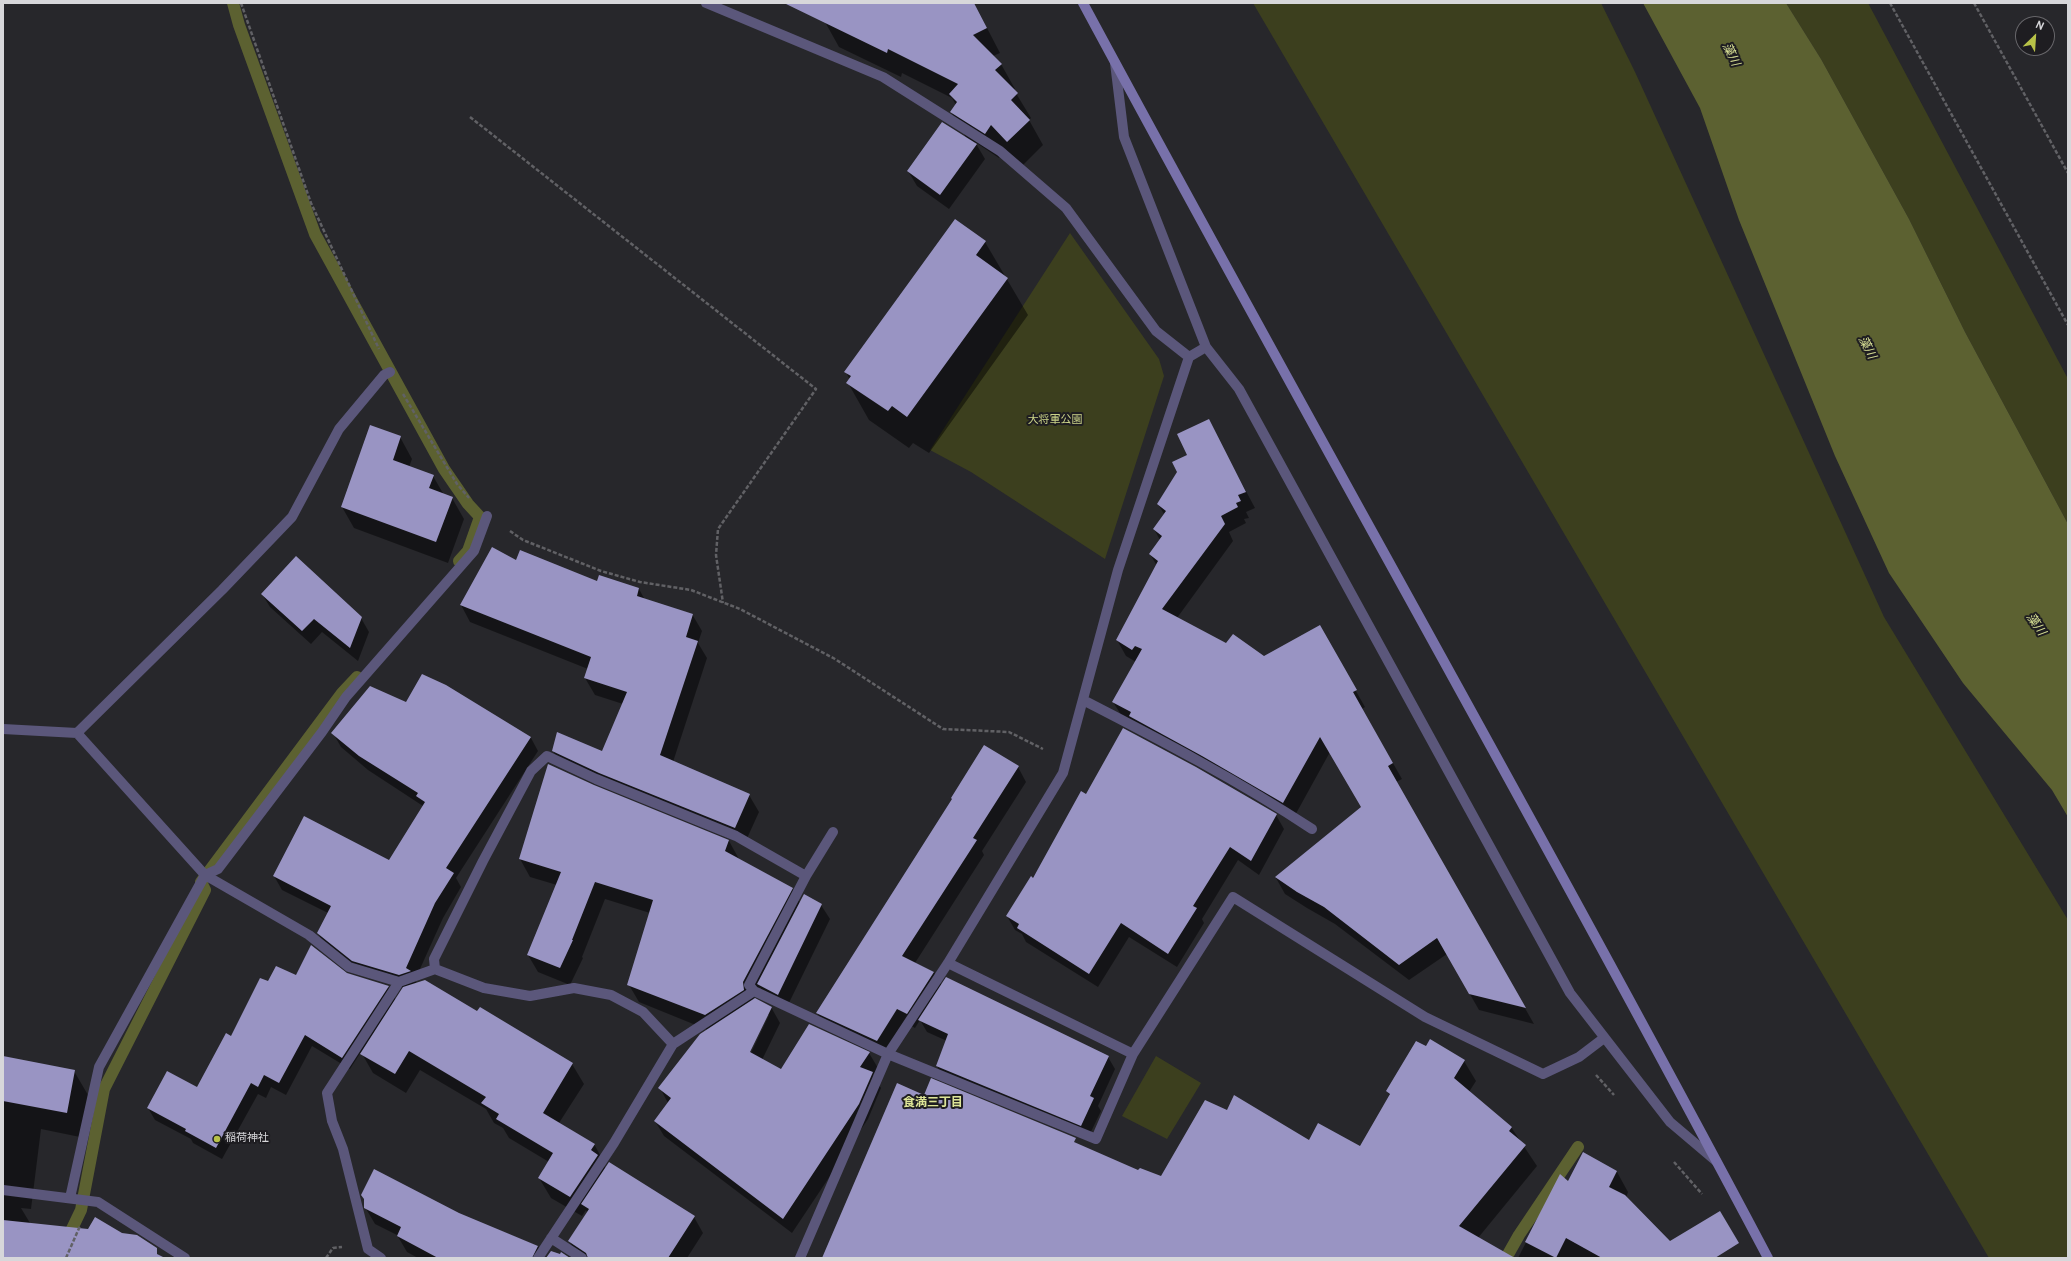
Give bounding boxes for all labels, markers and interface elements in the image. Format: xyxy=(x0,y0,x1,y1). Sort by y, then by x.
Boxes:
north arrow xyxy=(2015,16,2055,56)
text: N xyxy=(2033,18,2046,34)
water label: 藻川 xyxy=(1718,41,1742,69)
water label: 藻川 xyxy=(1854,334,1878,362)
park label: 大将軍公園 xyxy=(1028,414,1082,428)
water label: 藻川 xyxy=(2022,611,2048,639)
district label: 食満三丁目 xyxy=(903,1097,963,1111)
place label: 稲荷神社 xyxy=(225,1132,269,1146)
marker: 稲荷神社 xyxy=(212,1134,222,1144)

